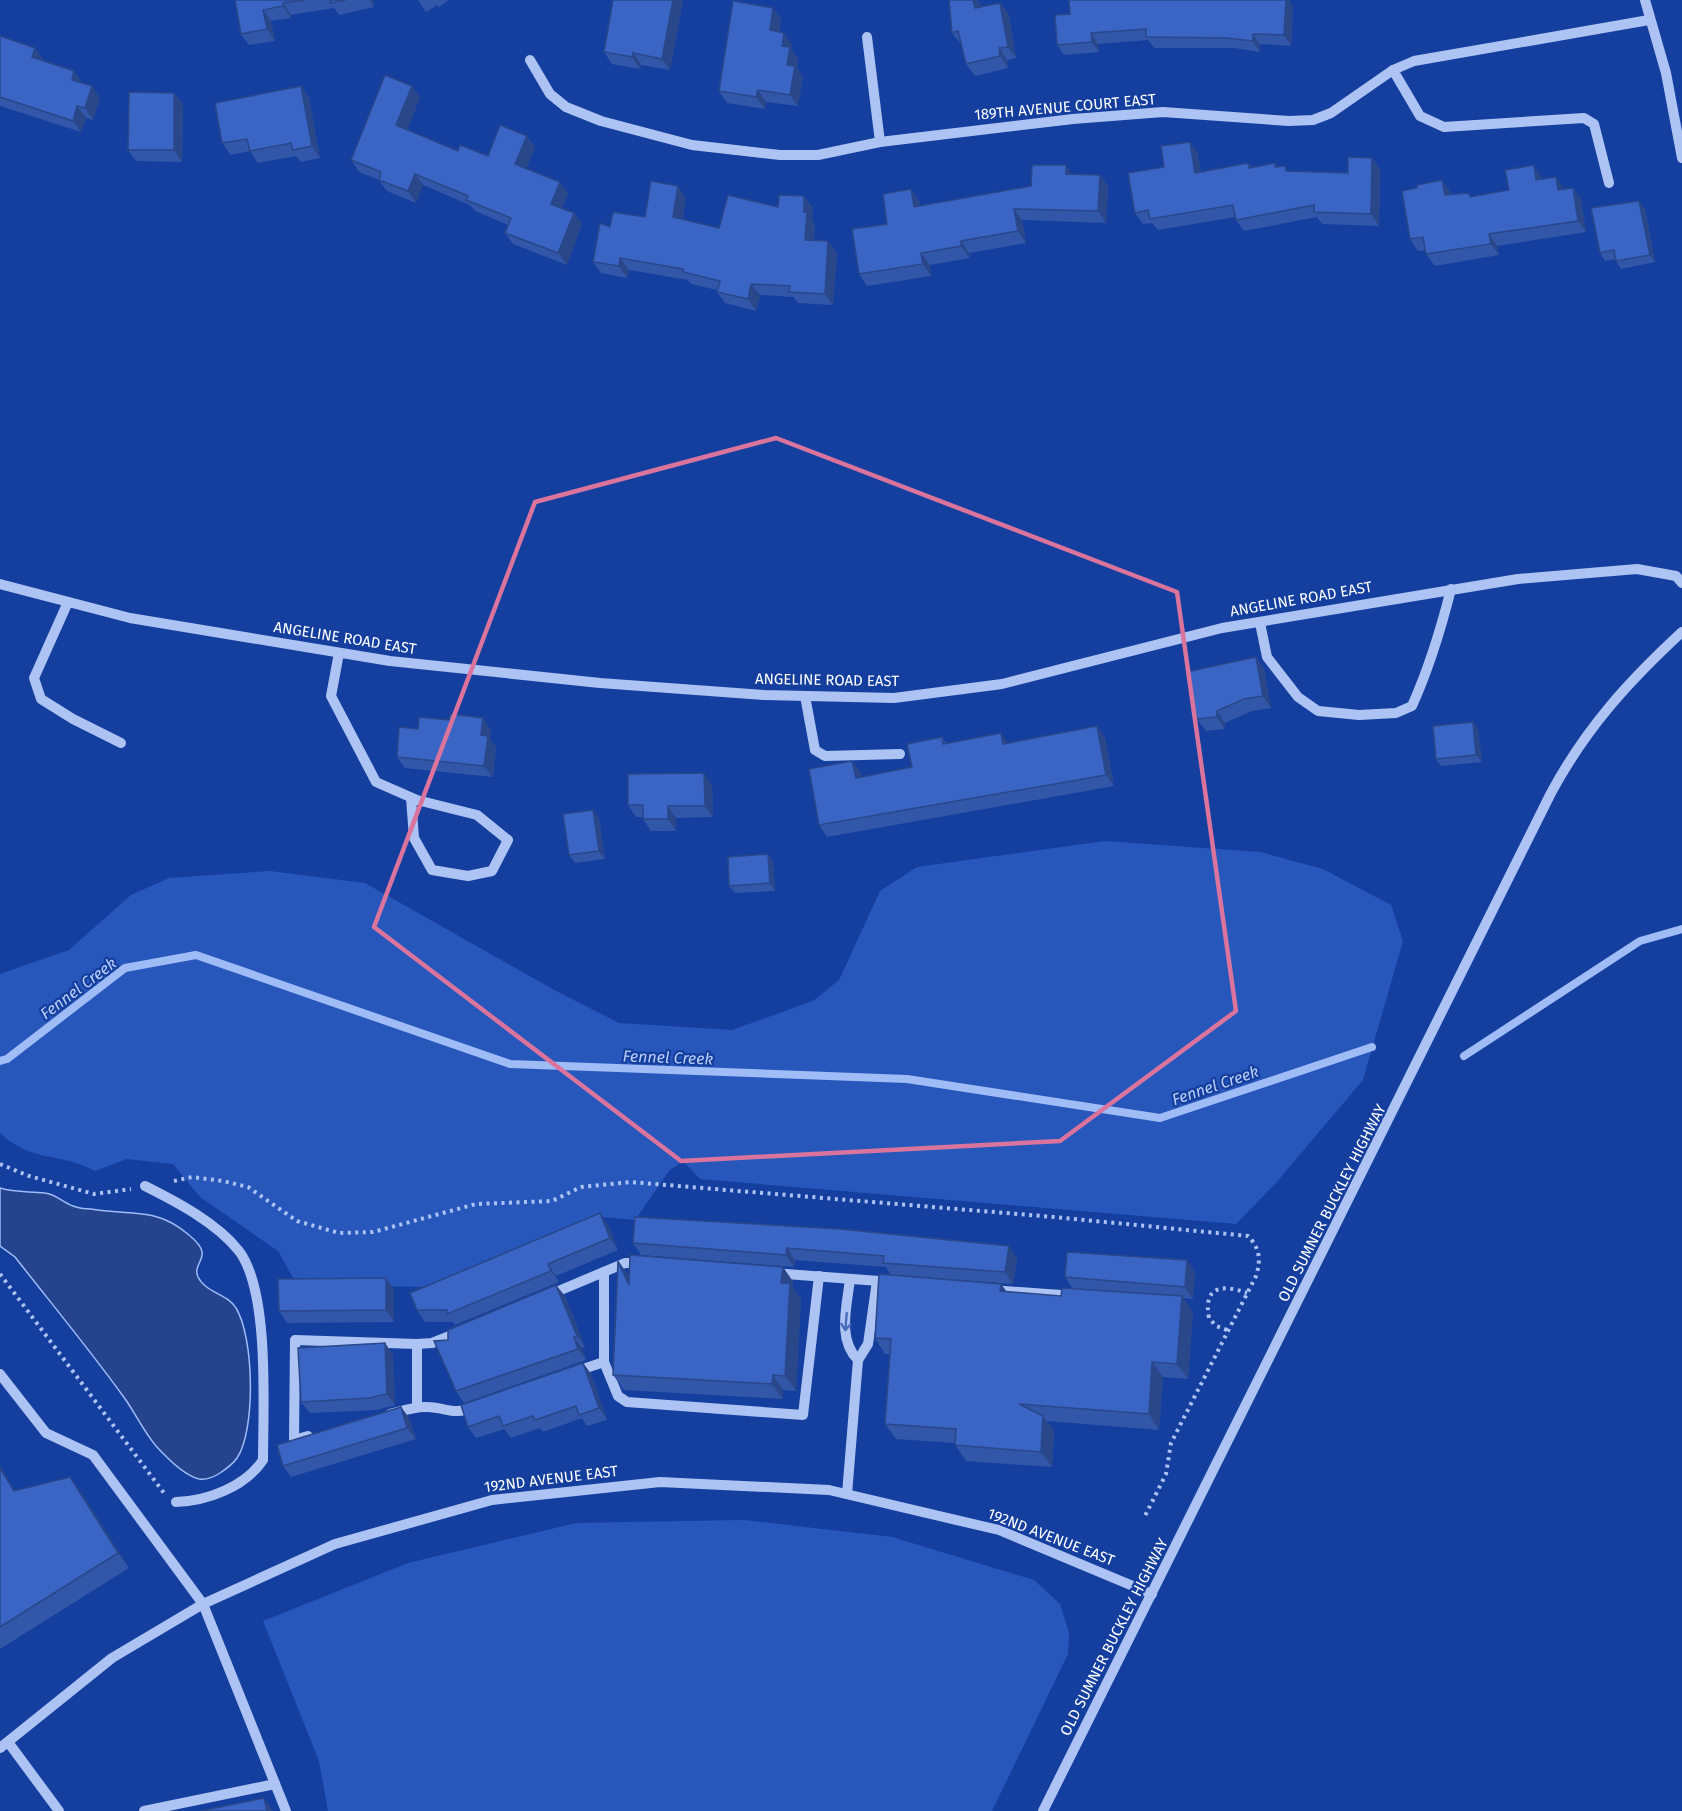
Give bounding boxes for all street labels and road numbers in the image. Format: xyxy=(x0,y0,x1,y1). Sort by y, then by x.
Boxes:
street label: 189TH AVENUE COURT EAST xyxy=(974,90,1157,124)
street label: ANGELINE ROAD EAST xyxy=(1228,578,1374,620)
street label: ANGELINE ROAD EAST xyxy=(272,618,418,658)
street label: ANGELINE ROAD EAST xyxy=(755,670,899,690)
street label: OLD SUMNER BUCKLEY HIGHWAY xyxy=(1274,1101,1390,1305)
street label: 192ND AVENUE EAST xyxy=(483,1462,619,1496)
street label: 192ND AVENUE EAST xyxy=(985,1504,1117,1570)
street label: OLD SUMNER BUCKLEY HIGHWAY xyxy=(1056,1535,1172,1739)

